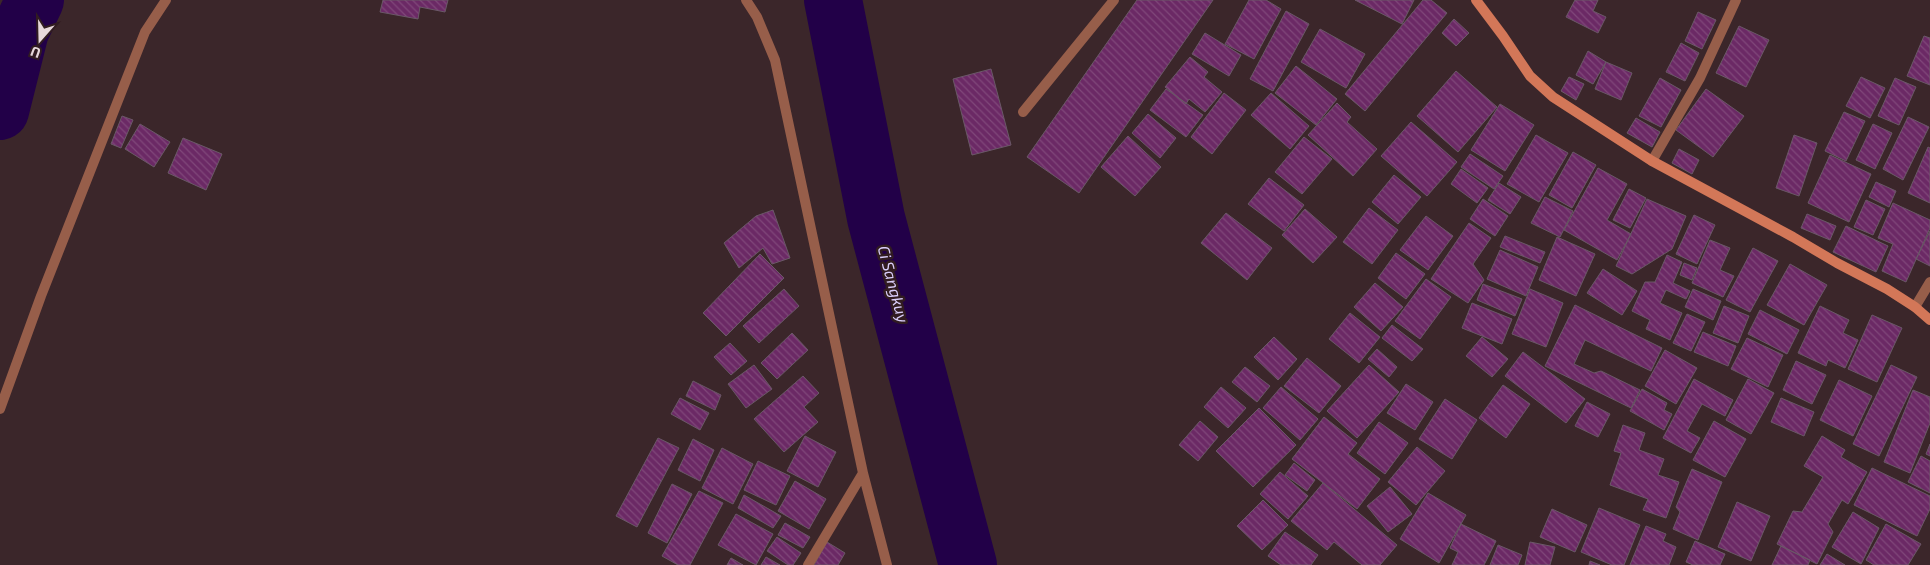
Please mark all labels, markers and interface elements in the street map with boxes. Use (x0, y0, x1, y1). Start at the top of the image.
north arrow (15, 15, 65, 65)
text: U (28, 43, 43, 62)
water label: Ci Sangkuy (874, 243, 914, 325)

